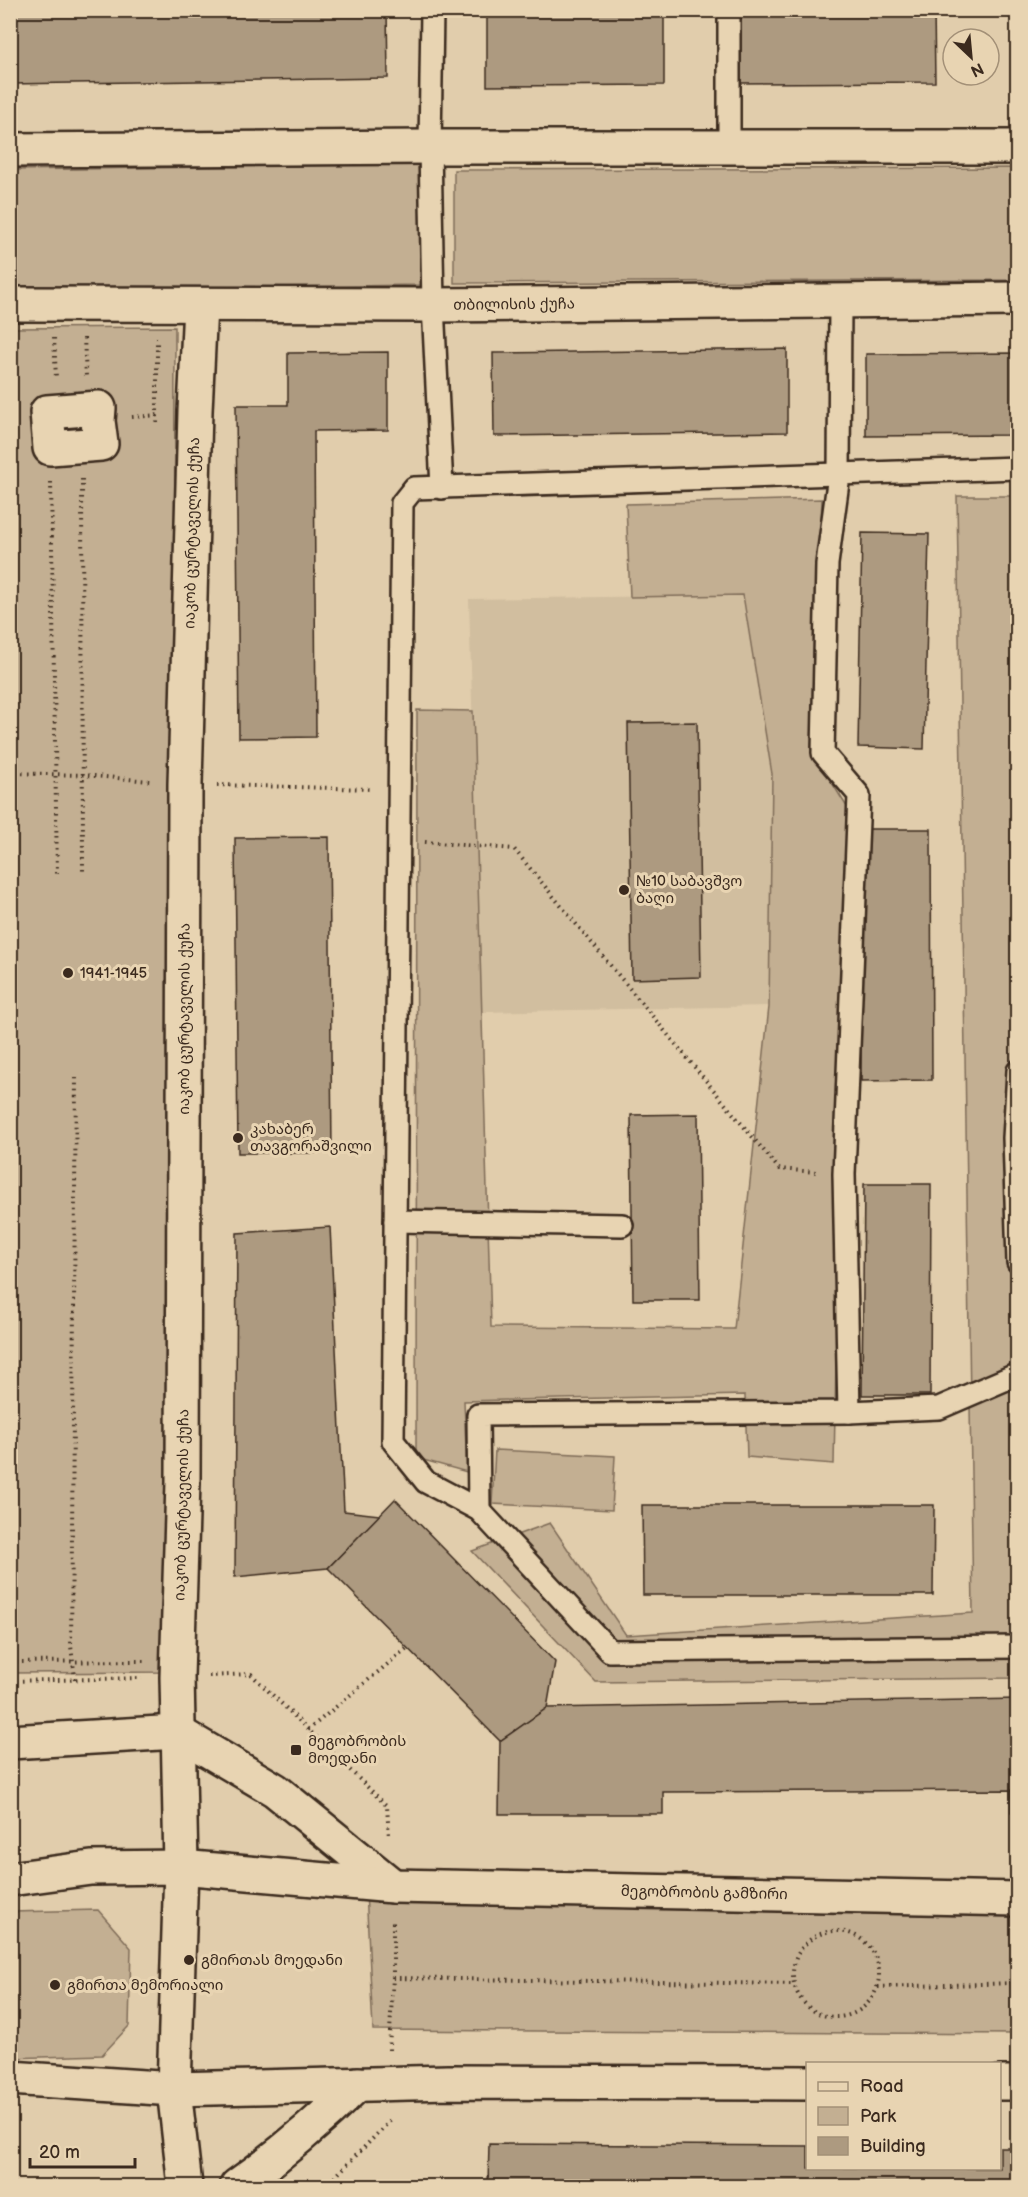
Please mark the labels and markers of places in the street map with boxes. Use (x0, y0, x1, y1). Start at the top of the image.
place label: №10 საბავშვო ბაღი (636, 872, 742, 908)
marker: №10 საბავშვო ბაღი (617, 883, 631, 897)
place label: 1941-1945 (80, 964, 147, 983)
marker: 1941-1945 (61, 966, 75, 980)
place label: კახაბერ თავგორაშვილი (250, 1120, 372, 1156)
marker: კახაბერ თავგორაშვილი (231, 1131, 245, 1145)
place label: მეგობრობის მოედანი (308, 1732, 406, 1768)
marker: მეგობრობის მოედანი (289, 1743, 303, 1757)
place label: გმირთას მოედანი (201, 1951, 343, 1970)
marker: გმირთას მოედანი (182, 1953, 196, 1967)
place label: გმირთა მემორიალი (67, 1976, 223, 1995)
marker: გმირთა მემორიალი (48, 1978, 62, 1992)

